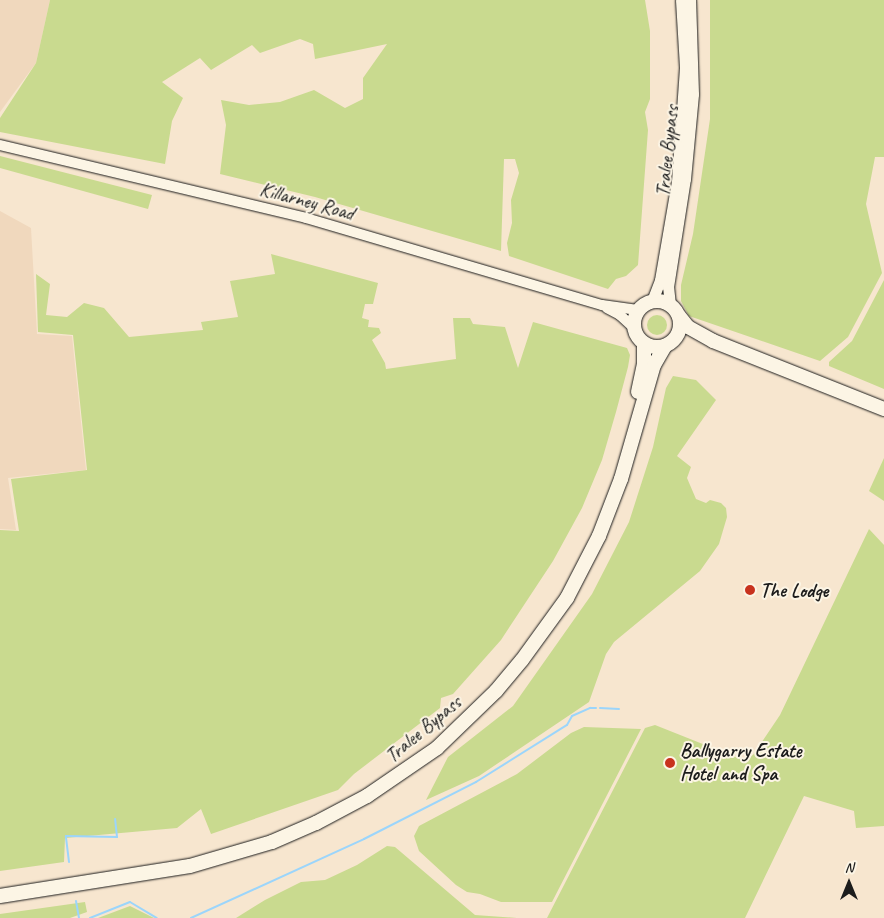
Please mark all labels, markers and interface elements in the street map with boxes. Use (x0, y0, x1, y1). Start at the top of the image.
street label: Tralee Bypass (650, 104, 684, 198)
street label: Killarney Road (257, 177, 357, 225)
place label: The Lodge (760, 578, 828, 602)
marker: The Lodge (744, 584, 756, 596)
street label: Tralee Bypass (380, 690, 466, 768)
place label: Ballygarry Estate Hotel and Spa (680, 739, 801, 786)
marker: Ballygarry Estate Hotel and Spa (664, 757, 676, 769)
north arrow (824, 858, 874, 908)
text: N (845, 859, 853, 876)

